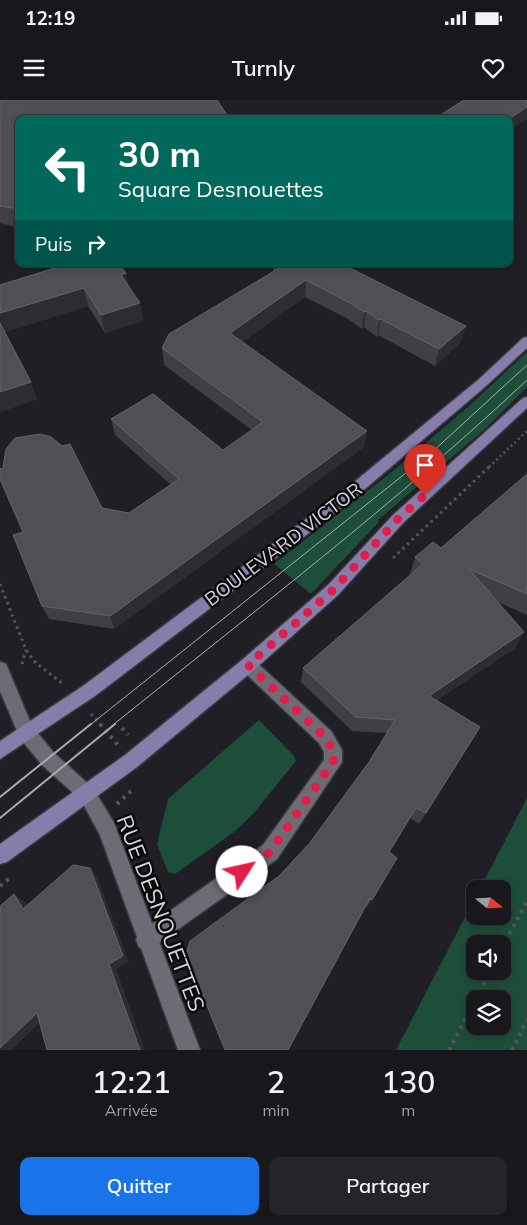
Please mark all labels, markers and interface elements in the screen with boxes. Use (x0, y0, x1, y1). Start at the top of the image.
text: 12:19 (25, 6, 75, 30)
icon: menu (20, 54, 48, 82)
text: Turnly (232, 54, 295, 82)
icon: heart (479, 54, 507, 82)
text: 30 m (118, 132, 201, 176)
icon: left (35, 135, 100, 200)
text: Square Desnouettes (118, 175, 324, 203)
icon: right (82, 230, 110, 258)
text: Puis (35, 232, 72, 256)
pin (404, 444, 446, 495)
icon: arrive (411, 451, 439, 479)
street label: BOULEVARD VICTOR (200, 477, 366, 611)
street label: RUE DESNOUETTES (111, 811, 211, 1015)
position arrow (215, 845, 267, 897)
north arrow (466, 880, 511, 925)
map controls (466, 880, 511, 1035)
button: sound (466, 935, 511, 980)
button: layers (466, 990, 511, 1035)
text: 12:21 (92, 1063, 171, 1101)
text: 2 (267, 1063, 285, 1101)
text: 130 (381, 1063, 435, 1101)
text: Arrivée (105, 1100, 158, 1120)
text: min (262, 1100, 290, 1120)
text: m (401, 1100, 415, 1120)
button: Quitter (20, 1157, 259, 1215)
button: Partager (269, 1157, 507, 1215)

